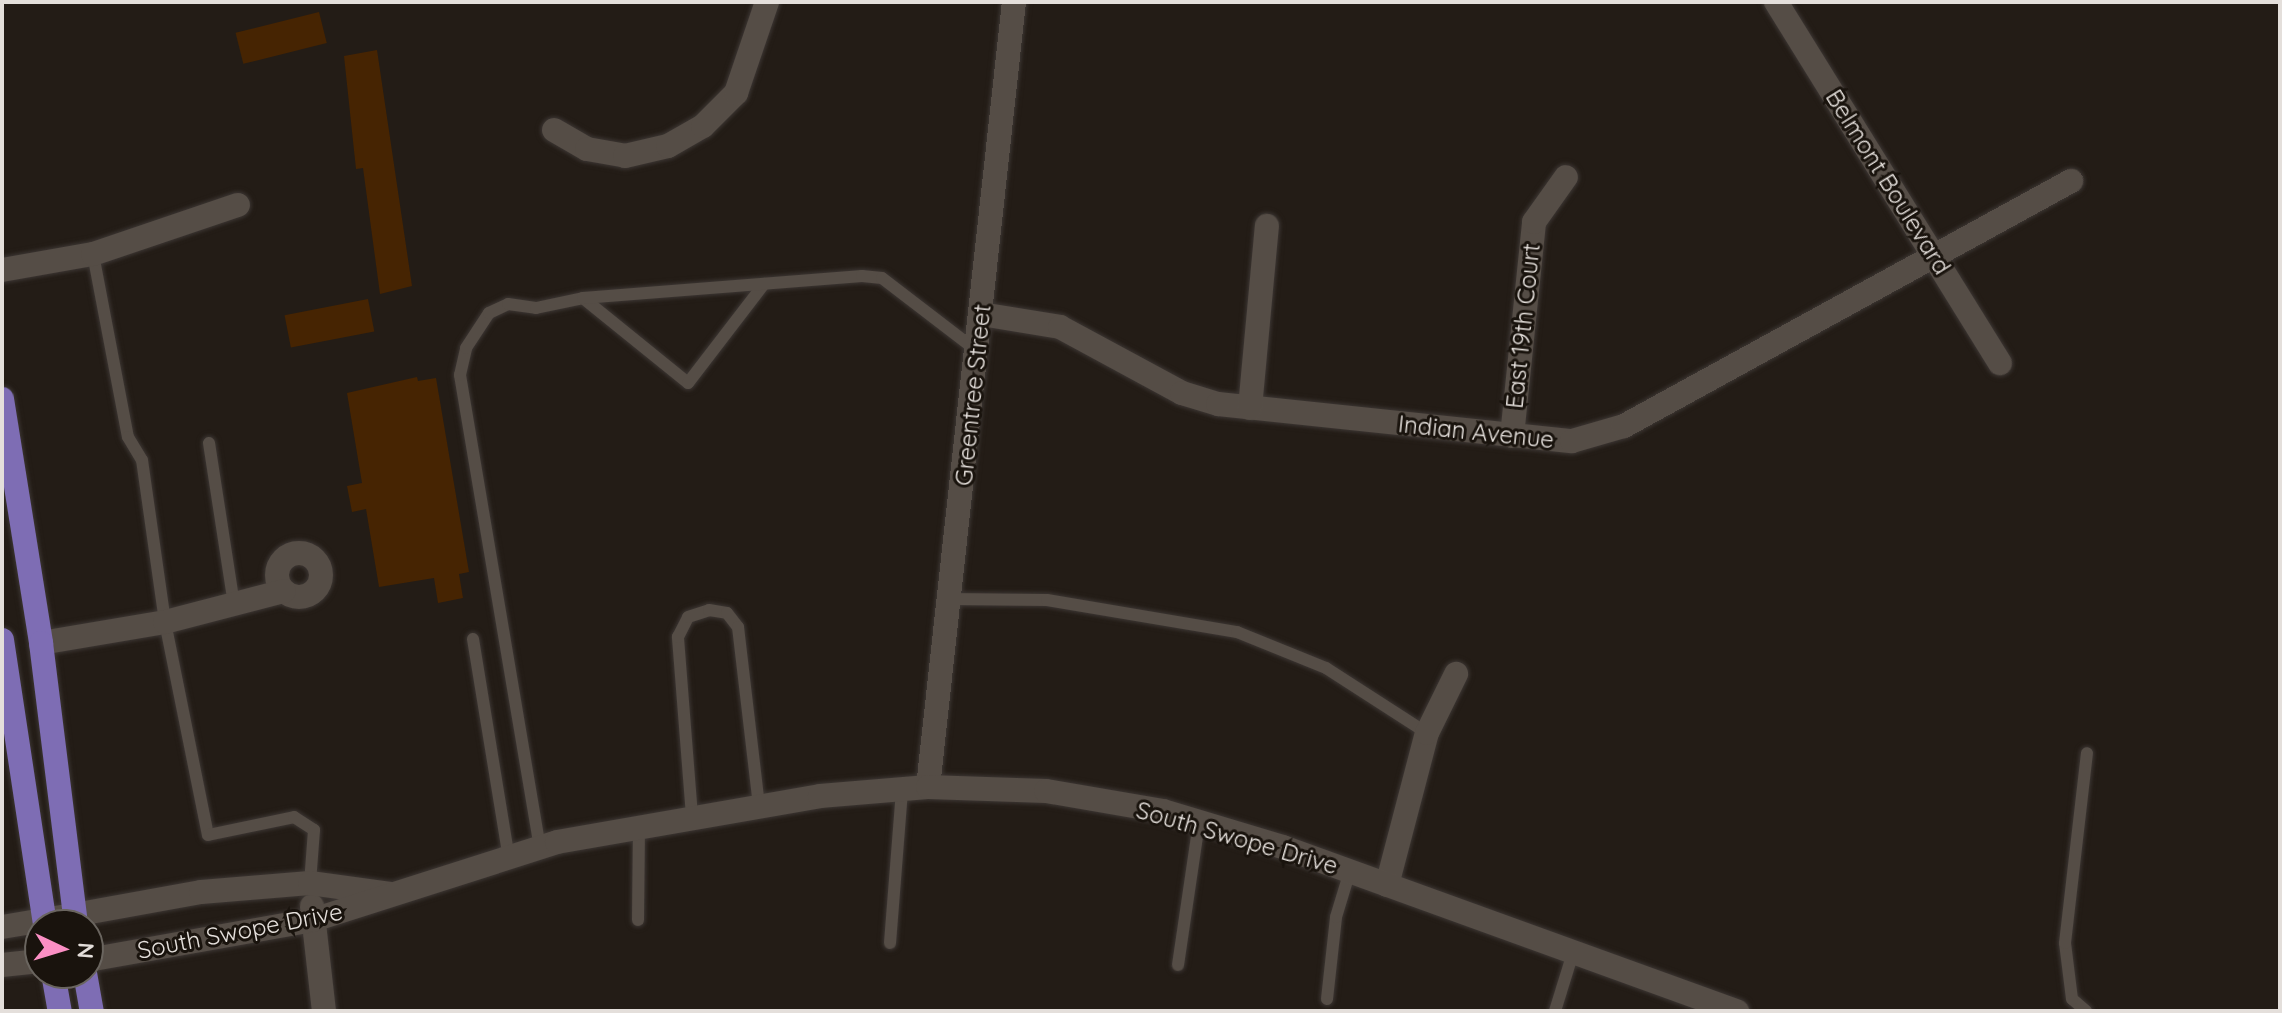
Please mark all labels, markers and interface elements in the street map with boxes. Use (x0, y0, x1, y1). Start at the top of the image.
street label: Belmont Boulevard (1819, 84, 1957, 280)
street label: East 19th Court (1500, 242, 1546, 410)
street label: Greentree Street (949, 303, 997, 487)
street label: Indian Avenue (1397, 409, 1555, 455)
street label: South Swope Drive (1133, 795, 1341, 881)
street label: South Swope Drive (135, 897, 345, 965)
north arrow (24, 909, 104, 989)
text: N (71, 941, 100, 960)

